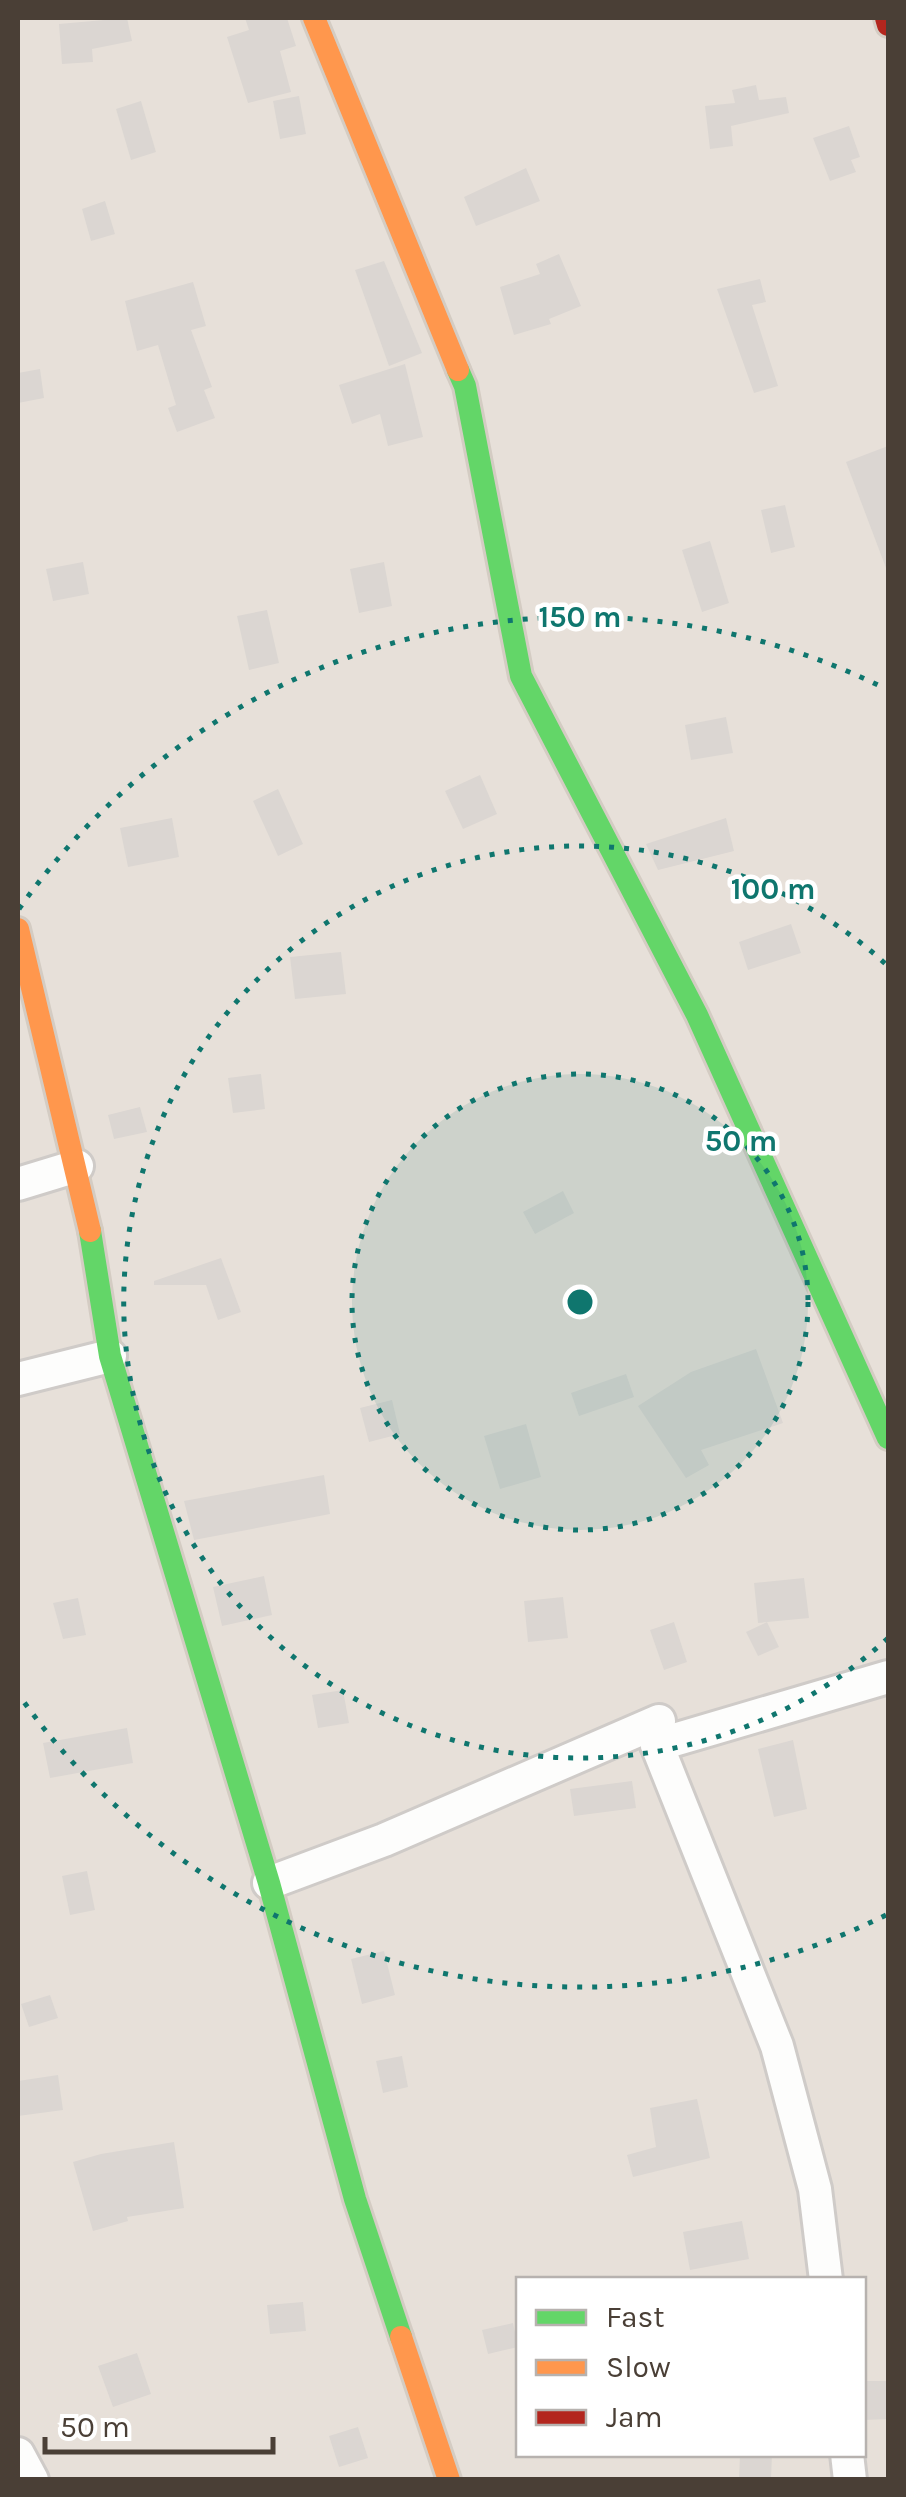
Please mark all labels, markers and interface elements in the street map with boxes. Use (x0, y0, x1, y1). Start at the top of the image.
text: 150 m (538, 599, 622, 635)
text: 100 m (731, 871, 815, 907)
text: 50 m (705, 1123, 777, 1159)
centre of rings (562, 1284, 598, 1320)
legend (516, 2277, 866, 2457)
text: Fast (606, 2299, 665, 2335)
text: Slow (606, 2349, 671, 2385)
scale bar (45, 2392, 272, 2454)
text: Jam (606, 2399, 663, 2435)
text: 50 m (60, 2409, 130, 2445)

